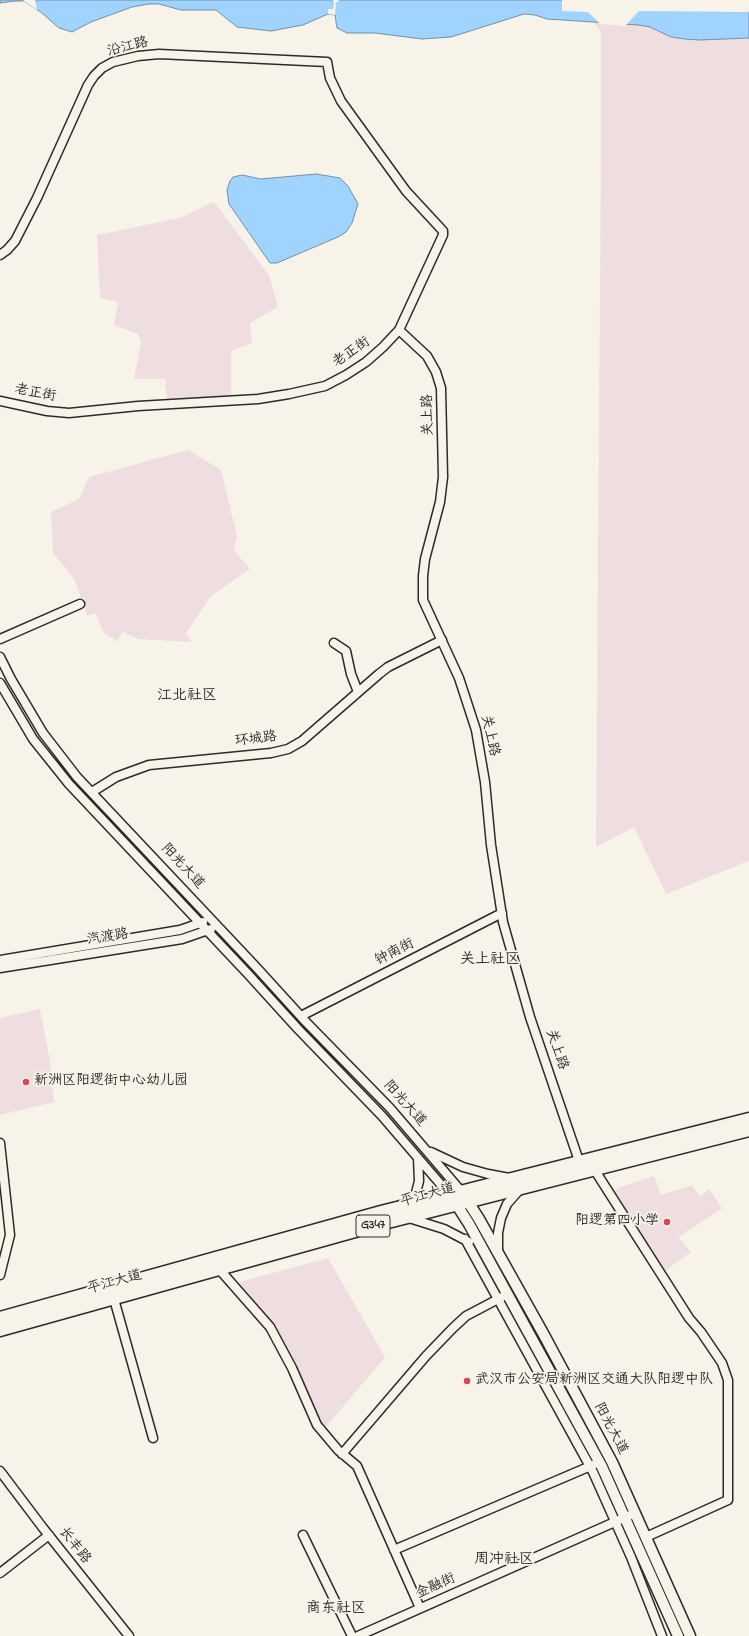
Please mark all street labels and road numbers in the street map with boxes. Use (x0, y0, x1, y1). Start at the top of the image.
street label: 沿江路 (106, 35, 150, 61)
street label: 老正街 (330, 334, 374, 372)
street label: 老正街 (13, 382, 57, 406)
street label: 关上路 (420, 394, 438, 436)
street label: 关上路 (476, 714, 502, 758)
street label: 环城路 (234, 729, 278, 751)
street label: 阳光大道 (157, 841, 207, 893)
street label: 汽渡路 (86, 926, 130, 950)
street label: 钟南街 (372, 936, 418, 970)
street label: 关上路 (541, 1027, 571, 1073)
street label: 阳光大道 (379, 1078, 429, 1130)
street label: 平江大道 (399, 1181, 457, 1211)
road number: G347 (356, 1215, 390, 1237)
street label: 平江大道 (86, 1268, 144, 1298)
street label: 阳光大道 (589, 1400, 631, 1458)
street label: 长丰路 (54, 1524, 94, 1568)
street label: 金融街 (413, 1571, 459, 1603)

